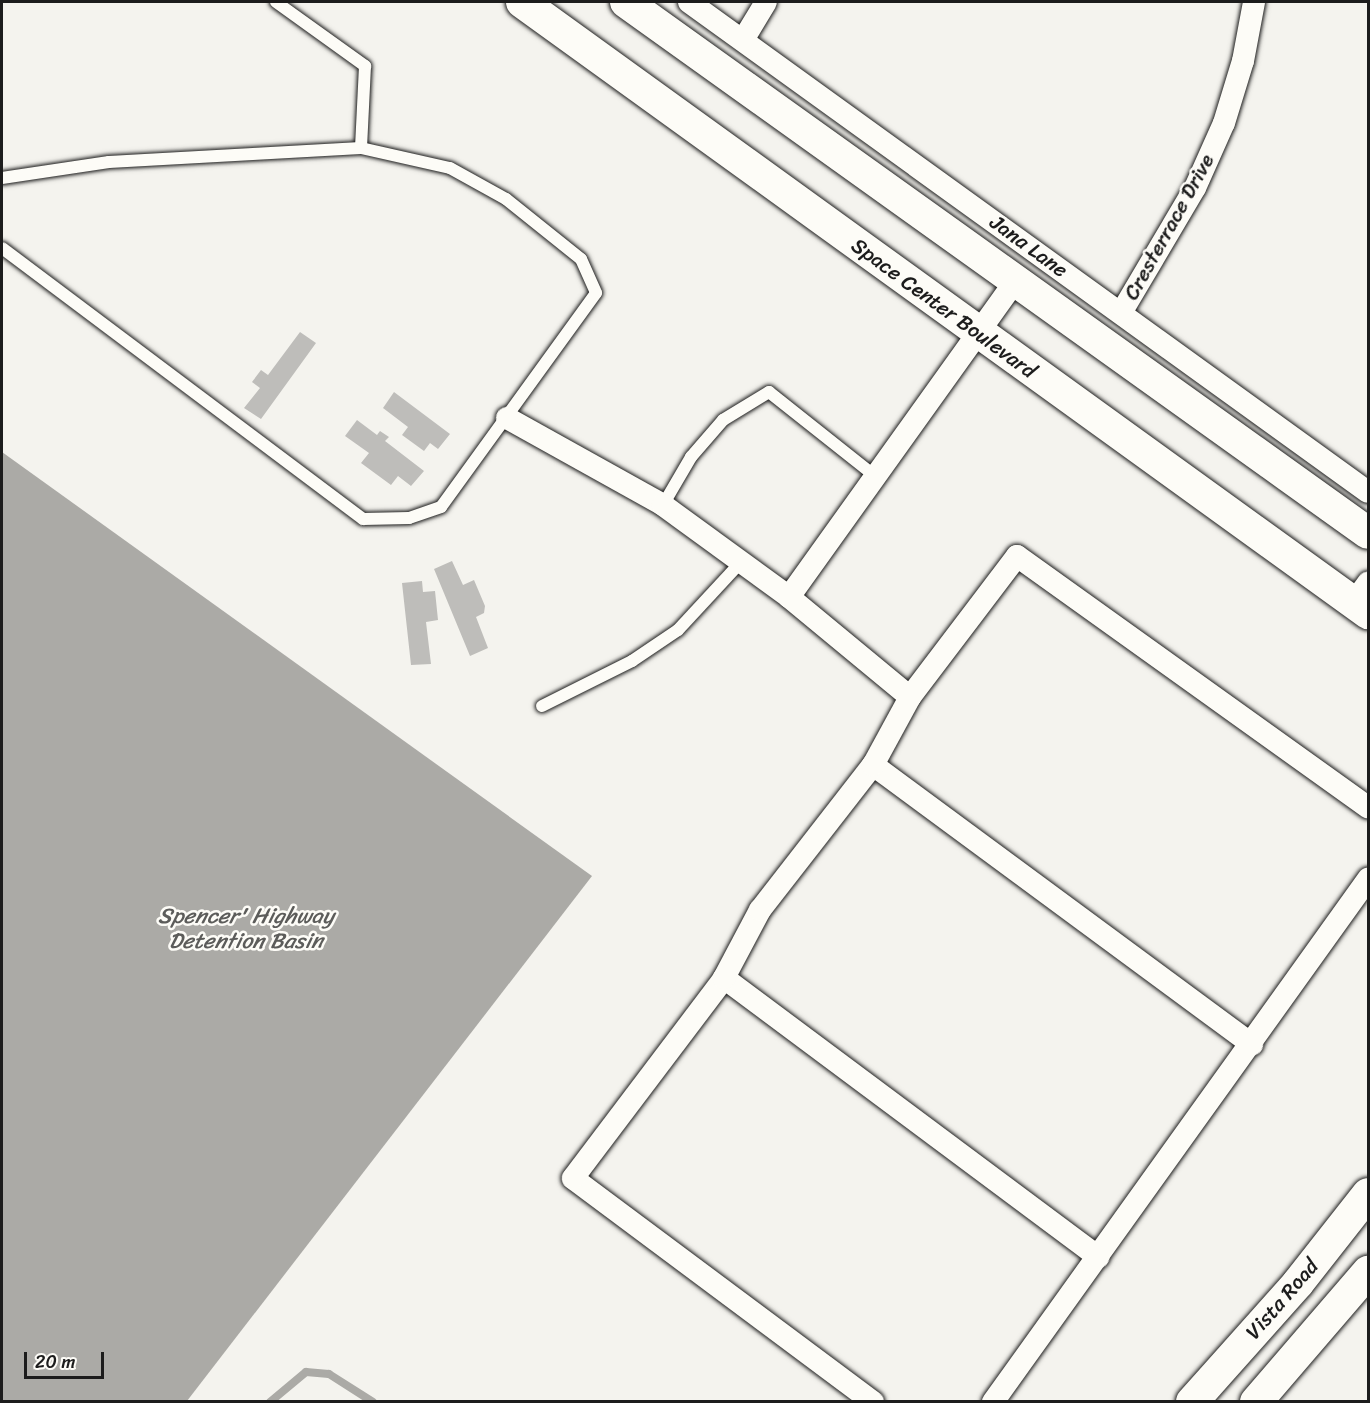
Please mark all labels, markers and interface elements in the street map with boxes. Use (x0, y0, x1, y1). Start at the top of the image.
street label: Cresterrace Drive (1118, 149, 1220, 305)
street label: Jana Lane (985, 209, 1073, 283)
street label: Space Center Boulevard (847, 233, 1041, 383)
water label: Spencer' Highway Detention Basin (158, 902, 334, 954)
street label: Vista Road (1240, 1254, 1324, 1344)
scale bar (27, 1340, 106, 1378)
text: 20 m (35, 1346, 75, 1378)

